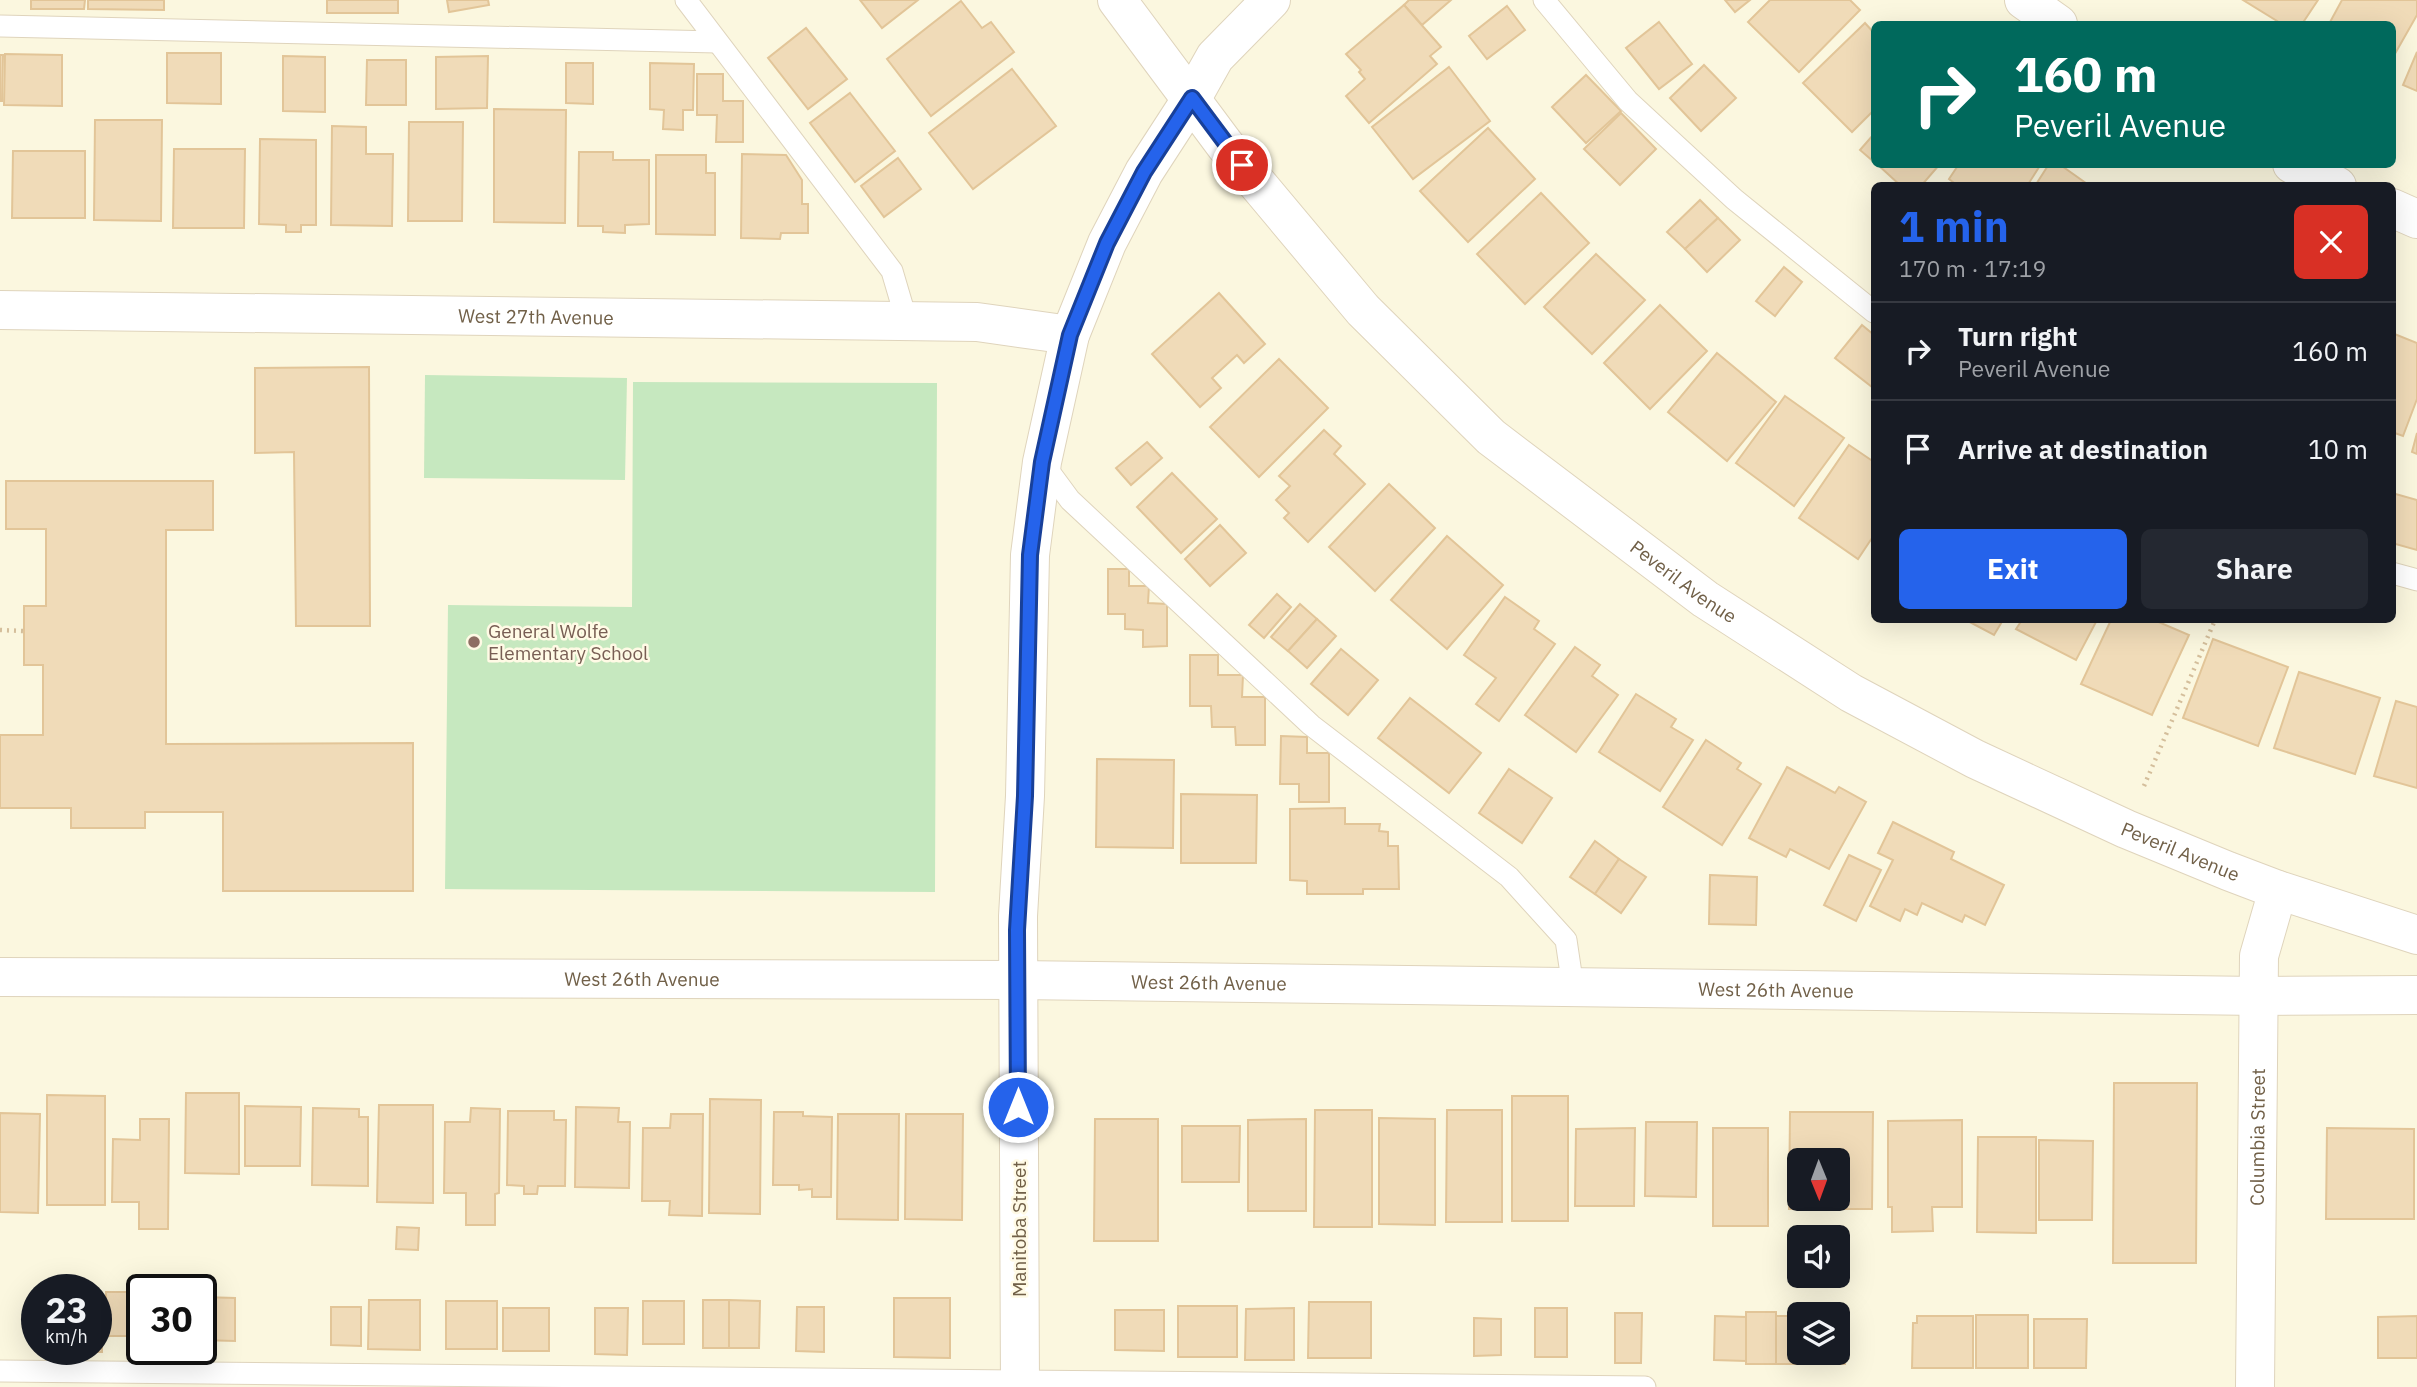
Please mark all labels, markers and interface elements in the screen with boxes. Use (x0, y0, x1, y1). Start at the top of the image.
text: 160 m (2014, 42, 2158, 105)
icon: right (1899, 49, 1990, 140)
text: Peveril Avenue (2014, 104, 2226, 146)
pin (1212, 135, 1272, 195)
icon: arrive (1223, 146, 1261, 184)
text: 1 min (1899, 199, 2009, 254)
button: close (2294, 205, 2368, 279)
text: 170 m · 17:19 (1899, 253, 2046, 283)
street label: West 27th Avenue (458, 304, 614, 330)
text: Turn right (1958, 319, 2077, 353)
icon: right (1899, 332, 1937, 370)
text: 160 m (2292, 334, 2368, 368)
text: Peveril Avenue (1958, 353, 2110, 383)
icon: arrive (1899, 430, 1937, 468)
text: Arrive at destination (1958, 432, 2208, 466)
text: 10 m (2308, 432, 2368, 466)
button: Exit (1899, 529, 2127, 609)
button: Share (2141, 529, 2368, 609)
street label: Peveril Avenue (1626, 535, 1741, 628)
place label: General Wolfe Elementary School (488, 619, 648, 665)
marker: General Wolfe Elementary School (466, 634, 482, 650)
street label: Peveril Avenue (2118, 816, 2243, 886)
street label: West 26th Avenue (564, 967, 720, 991)
street label: West 26th Avenue (1131, 969, 1287, 995)
street label: West 26th Avenue (1698, 977, 1854, 1003)
street label: Columbia Street (2245, 1068, 2270, 1206)
position arrow (981, 1070, 1055, 1144)
north arrow (1787, 1148, 1850, 1211)
map controls (1787, 1148, 1850, 1365)
street label: Manitoba Street (1007, 1161, 1031, 1297)
button: sound (1787, 1225, 1850, 1288)
speed limit sign: 30 (126, 1274, 217, 1365)
text: 23 (45, 1287, 88, 1333)
button: layers (1787, 1302, 1850, 1365)
text: km/h (45, 1325, 88, 1348)

